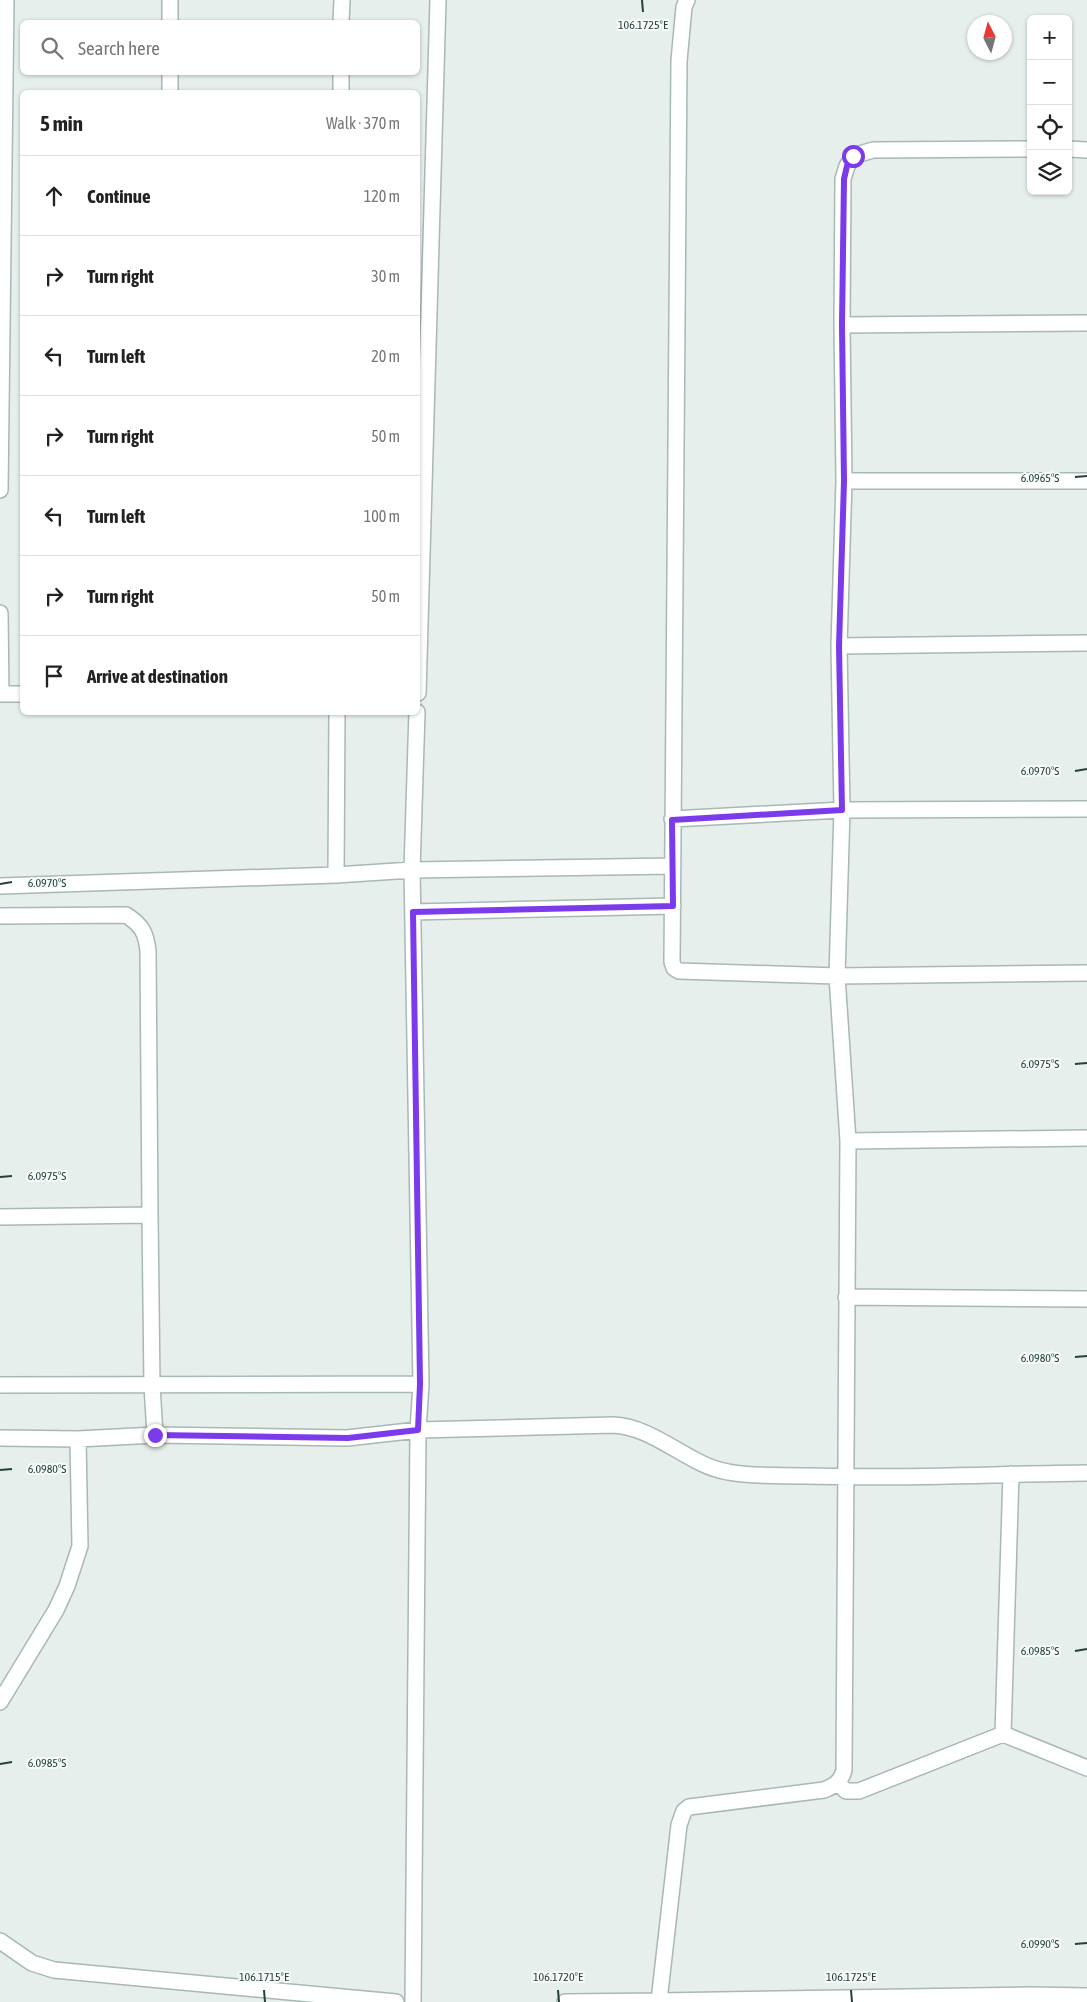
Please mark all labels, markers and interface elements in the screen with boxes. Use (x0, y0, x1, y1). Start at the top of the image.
north arrow (967, 15, 1012, 60)
map controls (1027, 15, 1072, 195)
button: + (1027, 15, 1072, 60)
text: 106.1725°E (618, 18, 668, 32)
search box (20, 20, 420, 75)
icon: search (38, 34, 66, 62)
text: Search here (78, 37, 160, 59)
button: − (1027, 60, 1072, 105)
button: locate (1027, 105, 1072, 150)
text: 5 min (40, 111, 83, 135)
text: Walk · 370 m (326, 114, 400, 132)
route start (842, 145, 865, 168)
button: layers (1027, 150, 1072, 195)
icon: ahead (40, 182, 68, 210)
text: Continue (87, 185, 151, 207)
text: 120 m (364, 187, 400, 205)
icon: right (40, 262, 68, 290)
text: Turn right (87, 265, 154, 287)
text: 30 m (371, 267, 400, 285)
icon: left (40, 342, 68, 370)
text: Turn left (87, 345, 145, 367)
text: 20 m (371, 347, 400, 365)
icon: right (40, 422, 68, 450)
text: Turn right (87, 425, 154, 447)
text: 50 m (371, 427, 400, 445)
text: 6.0965°S (1021, 471, 1059, 485)
icon: left (40, 502, 68, 530)
text: Turn left (87, 505, 145, 527)
text: 100 m (364, 507, 400, 525)
icon: right (40, 582, 68, 610)
text: Turn right (87, 585, 154, 607)
text: 50 m (371, 587, 400, 605)
icon: arrive (40, 662, 68, 690)
text: Arrive at destination (87, 665, 228, 687)
text: 6.0970°S (1021, 764, 1059, 778)
text: 6.0970°S (28, 876, 66, 890)
text: 6.0975°S (1021, 1057, 1059, 1071)
text: 6.0975°S (28, 1169, 66, 1183)
text: 6.0980°S (1021, 1351, 1059, 1365)
route end (144, 1424, 167, 1447)
text: 6.0980°S (28, 1462, 66, 1476)
text: 6.0985°S (1021, 1644, 1059, 1658)
text: 6.0985°S (28, 1756, 66, 1770)
text: 6.0990°S (1021, 1937, 1059, 1951)
text: 106.1715°E (239, 1970, 289, 1984)
text: 106.1720°E (533, 1970, 583, 1984)
text: 106.1725°E (826, 1970, 876, 1984)

